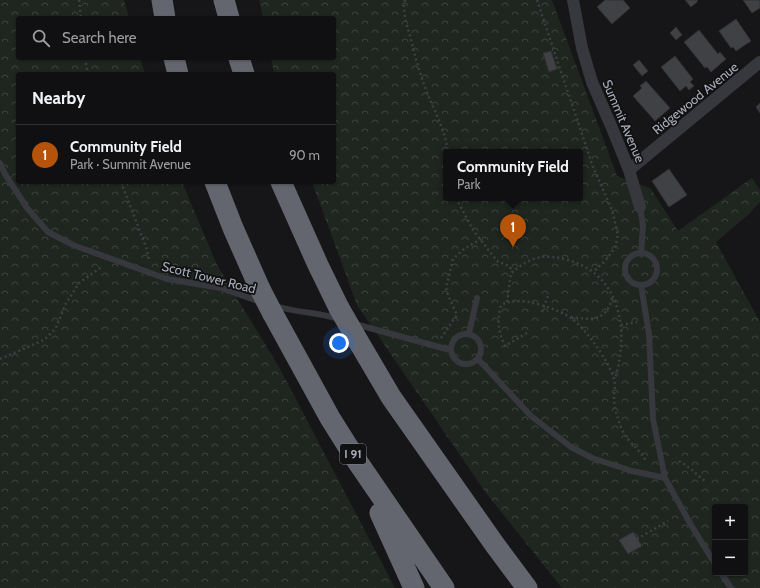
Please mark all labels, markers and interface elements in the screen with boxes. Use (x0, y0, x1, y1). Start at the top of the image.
search box (16, 16, 336, 60)
icon: search (30, 27, 52, 49)
text: Search here (62, 29, 137, 47)
street label: Ridgewood Avenue (649, 58, 741, 138)
street label: Summit Avenue (599, 77, 649, 165)
text: Nearby (32, 88, 85, 108)
text: Community Field (70, 138, 182, 156)
text: 1 (43, 147, 47, 163)
text: 90 m (289, 147, 320, 163)
popup (443, 149, 583, 201)
text: Park · Summit Avenue (70, 156, 191, 172)
text: Community Field (457, 158, 569, 176)
text: Park (457, 176, 481, 192)
pin: 1 (500, 214, 526, 247)
street label: Scott Tower Road (160, 258, 258, 296)
your location (329, 333, 349, 353)
road number: I 91 (340, 444, 366, 464)
map controls (712, 504, 748, 576)
button: + (712, 504, 748, 540)
button: − (712, 540, 748, 576)

